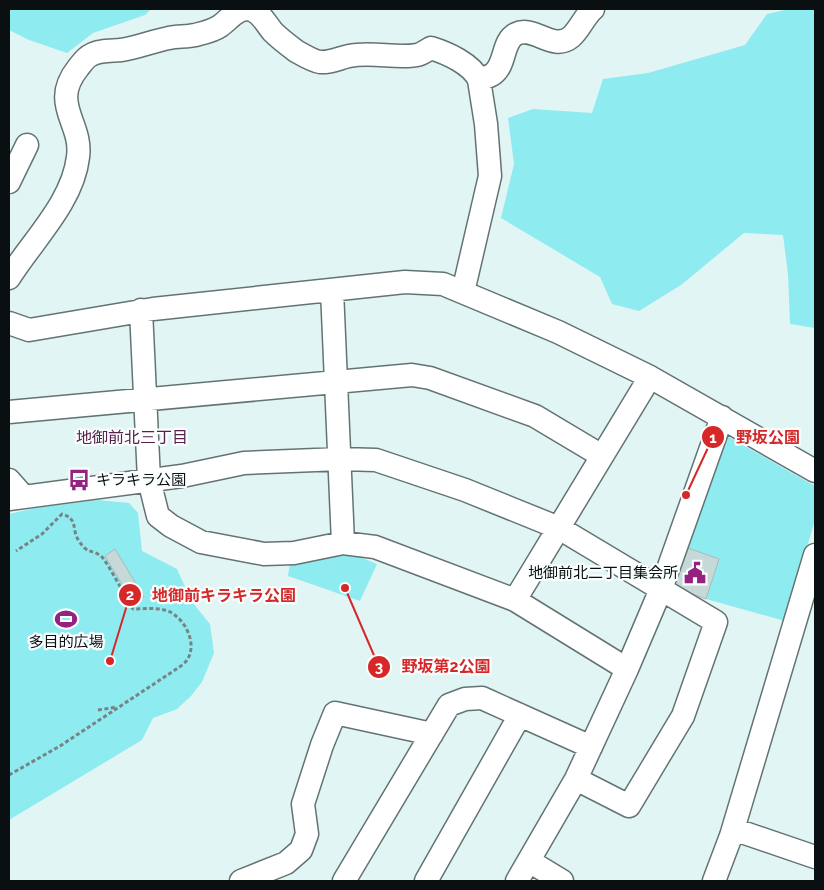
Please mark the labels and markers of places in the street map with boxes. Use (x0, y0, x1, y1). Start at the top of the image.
callout: 野坂公園 (701, 422, 810, 453)
bus stop icon: キラキラ公園 (66, 467, 92, 493)
place label: キラキラ公園 (96, 471, 186, 489)
public building icon: 地御前北二丁目集会所 (682, 560, 708, 586)
place label: 地御前北二丁目集会所 (528, 564, 678, 582)
callout: 地御前キラキラ公園 (117, 579, 306, 610)
sports icon: 多目的広場 (53, 606, 79, 632)
place label: 多目的広場 (28, 633, 104, 651)
callout: 野坂第2公園 (366, 651, 500, 682)

